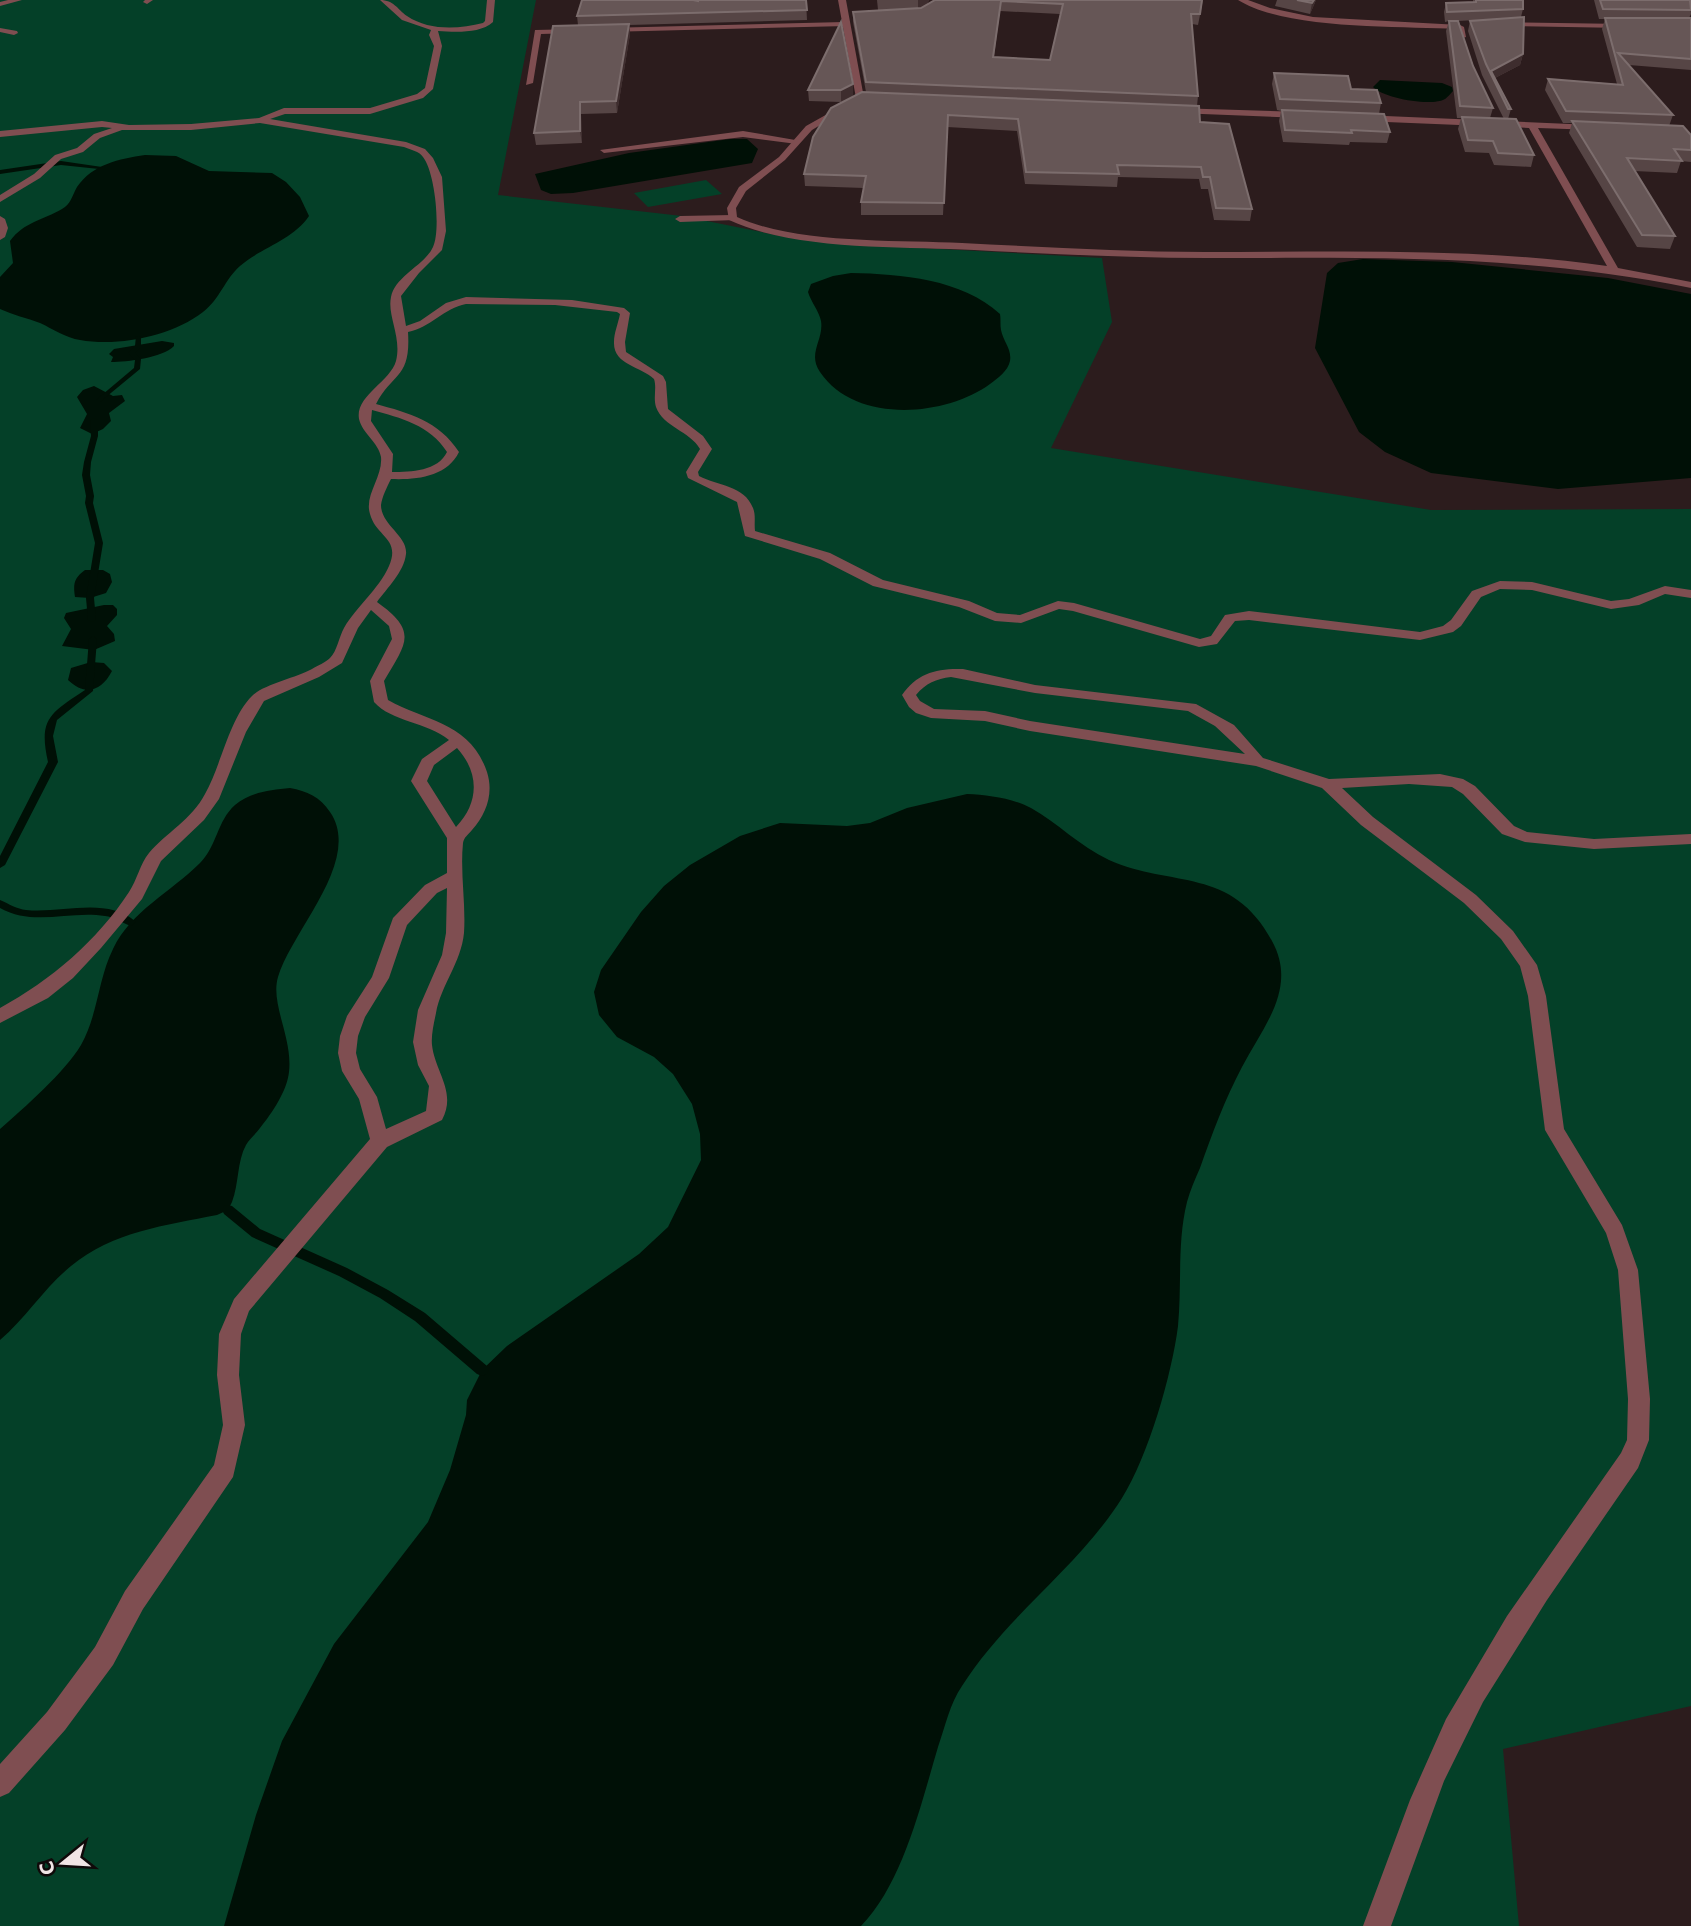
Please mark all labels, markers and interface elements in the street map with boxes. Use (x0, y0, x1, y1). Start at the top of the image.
north arrow (28, 1828, 98, 1898)
text: С (33, 1859, 59, 1878)

